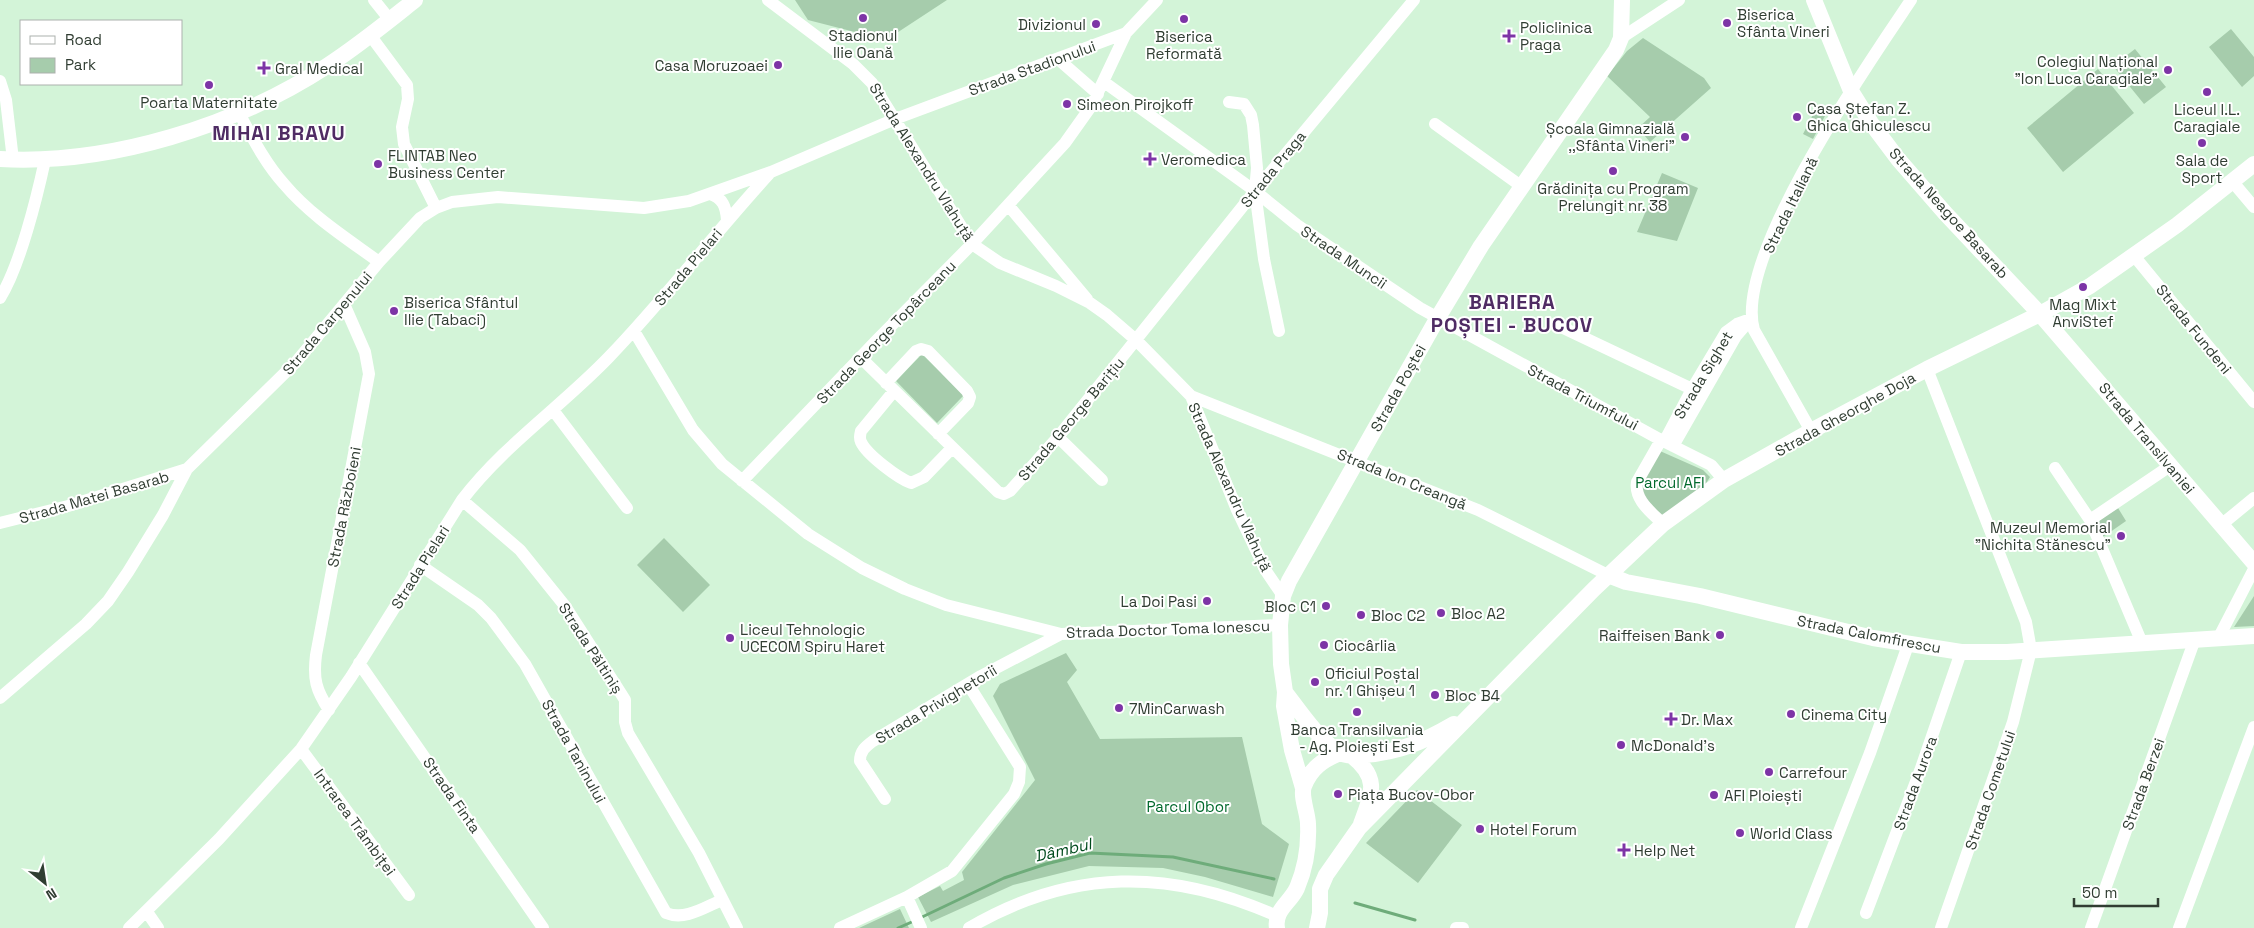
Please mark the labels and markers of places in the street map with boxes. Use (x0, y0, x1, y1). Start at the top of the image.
place label: Biserica Sfânta Vineri (1737, 5, 1830, 41)
marker: Stadionul Ilie Oană (857, 12, 869, 24)
marker: Biserica Reformată (1178, 13, 1190, 25)
place label: Divizionul (1018, 15, 1086, 34)
marker: Biserica Sfânta Vineri (1721, 17, 1733, 29)
marker: Divizionul (1090, 18, 1102, 30)
place label: Policlinica Praga (1520, 18, 1593, 54)
place label: Stadionul Ilie Oană (828, 26, 898, 62)
place label: Biserica Reformată (1146, 27, 1222, 63)
marker: Policlinica Praga (1502, 29, 1516, 43)
place label: Colegiul Național "Ion Luca Caragiale" (2014, 52, 2158, 88)
place label: Casa Moruzoaei (655, 56, 768, 75)
place label: Gral Medical (275, 59, 363, 78)
marker: Casa Moruzoaei (772, 59, 784, 71)
marker: Gral Medical (257, 61, 271, 75)
marker: Colegiul Național "Ion Luca Caragiale" (2162, 64, 2174, 76)
marker: Poarta Maternitate (203, 79, 215, 91)
marker: Liceul I.L. Caragiale (2201, 86, 2213, 98)
place label: Poarta Maternitate (140, 93, 278, 112)
place label: Simeon Pirojkoff (1077, 95, 1194, 114)
marker: Simeon Pirojkoff (1061, 98, 1073, 110)
place label: Casa Ștefan Z. Ghica Ghiculescu (1807, 99, 1931, 135)
place label: Liceul I.L. Caragiale (2174, 100, 2240, 136)
marker: Casa Ștefan Z. Ghica Ghiculescu (1791, 111, 1803, 123)
place label: Școala Gimnazială ,,Sfânta Vineri” (1546, 119, 1675, 155)
marker: Școala Gimnazială ,,Sfânta Vineri” (1679, 131, 1691, 143)
marker: Sala de Sport (2196, 137, 2208, 149)
place label: FLINTAB Neo Business Center (388, 146, 505, 182)
place label: Veromedica (1161, 150, 1246, 169)
place label: Sala de Sport (2176, 151, 2228, 187)
marker: Veromedica (1143, 152, 1157, 166)
marker: FLINTAB Neo Business Center (372, 158, 384, 170)
marker: Grădinița cu Program Prelungit nr. 38 (1607, 165, 1619, 177)
place label: Grădinița cu Program Prelungit nr. 38 (1537, 179, 1689, 215)
marker: Mag Mixt AnviStef (2077, 281, 2089, 293)
place label: Biserica Sfântul Ilie (Tabaci) (404, 293, 518, 330)
place label: Mag Mixt AnviStef (2049, 295, 2117, 331)
marker: Biserica Sfântul Ilie (Tabaci) (388, 305, 400, 317)
place label: Muzeul Memorial "Nichita Stănescu" (1975, 518, 2111, 554)
marker: Muzeul Memorial "Nichita Stănescu" (2115, 530, 2127, 542)
place label: La Doi Pasi (1121, 592, 1197, 611)
marker: La Doi Pasi (1201, 595, 1213, 607)
place label: Bloc C1 (1264, 597, 1316, 616)
marker: Bloc C1 (1320, 600, 1332, 612)
place label: Bloc A2 (1451, 604, 1505, 623)
place label: Bloc C2 (1371, 606, 1425, 625)
marker: Bloc A2 (1435, 607, 1447, 619)
marker: Bloc C2 (1355, 609, 1367, 621)
place label: Liceul Tehnologic UCECOM Spiru Haret (740, 620, 885, 656)
place label: Raiffeisen Bank (1599, 626, 1710, 645)
marker: Raiffeisen Bank (1714, 629, 1726, 641)
marker: Liceul Tehnologic UCECOM Spiru Haret (724, 632, 736, 644)
place label: Ciocârlia (1334, 636, 1396, 655)
marker: Ciocârlia (1318, 639, 1330, 651)
place label: Oficiul Poștal nr. 1 Ghișeu 1 (1325, 664, 1419, 700)
marker: Oficiul Poștal nr. 1 Ghișeu 1 (1309, 676, 1321, 688)
place label: Bloc B4 (1445, 686, 1500, 705)
marker: Bloc B4 (1429, 689, 1441, 701)
place label: 7MinCarwash (1129, 699, 1225, 718)
marker: 7MinCarwash (1113, 702, 1125, 714)
place label: Cinema City (1801, 705, 1887, 724)
marker: Banca Transilvania - Ag. Ploiești Est (1351, 706, 1363, 718)
marker: Cinema City (1785, 708, 1797, 720)
place label: Dr. Max (1681, 710, 1733, 729)
marker: Dr. Max (1665, 713, 1677, 725)
place label: Banca Transilvania - Ag. Ploiești Est (1291, 720, 1424, 756)
place label: McDonald's (1631, 736, 1715, 755)
marker: McDonald's (1615, 739, 1627, 751)
place label: Carrefour (1779, 763, 1848, 782)
marker: Carrefour (1763, 766, 1775, 778)
place label: Piața Bucov-Obor (1348, 785, 1475, 804)
place label: AFI Ploiești (1724, 786, 1802, 805)
marker: Piața Bucov-Obor (1332, 788, 1344, 800)
marker: AFI Ploiești (1708, 789, 1720, 801)
place label: Hotel Forum (1490, 820, 1577, 839)
marker: Hotel Forum (1474, 823, 1486, 835)
place label: World Class (1750, 824, 1833, 843)
marker: World Class (1734, 827, 1746, 839)
place label: Help Net (1634, 841, 1695, 860)
marker: Help Net (1618, 844, 1630, 856)

